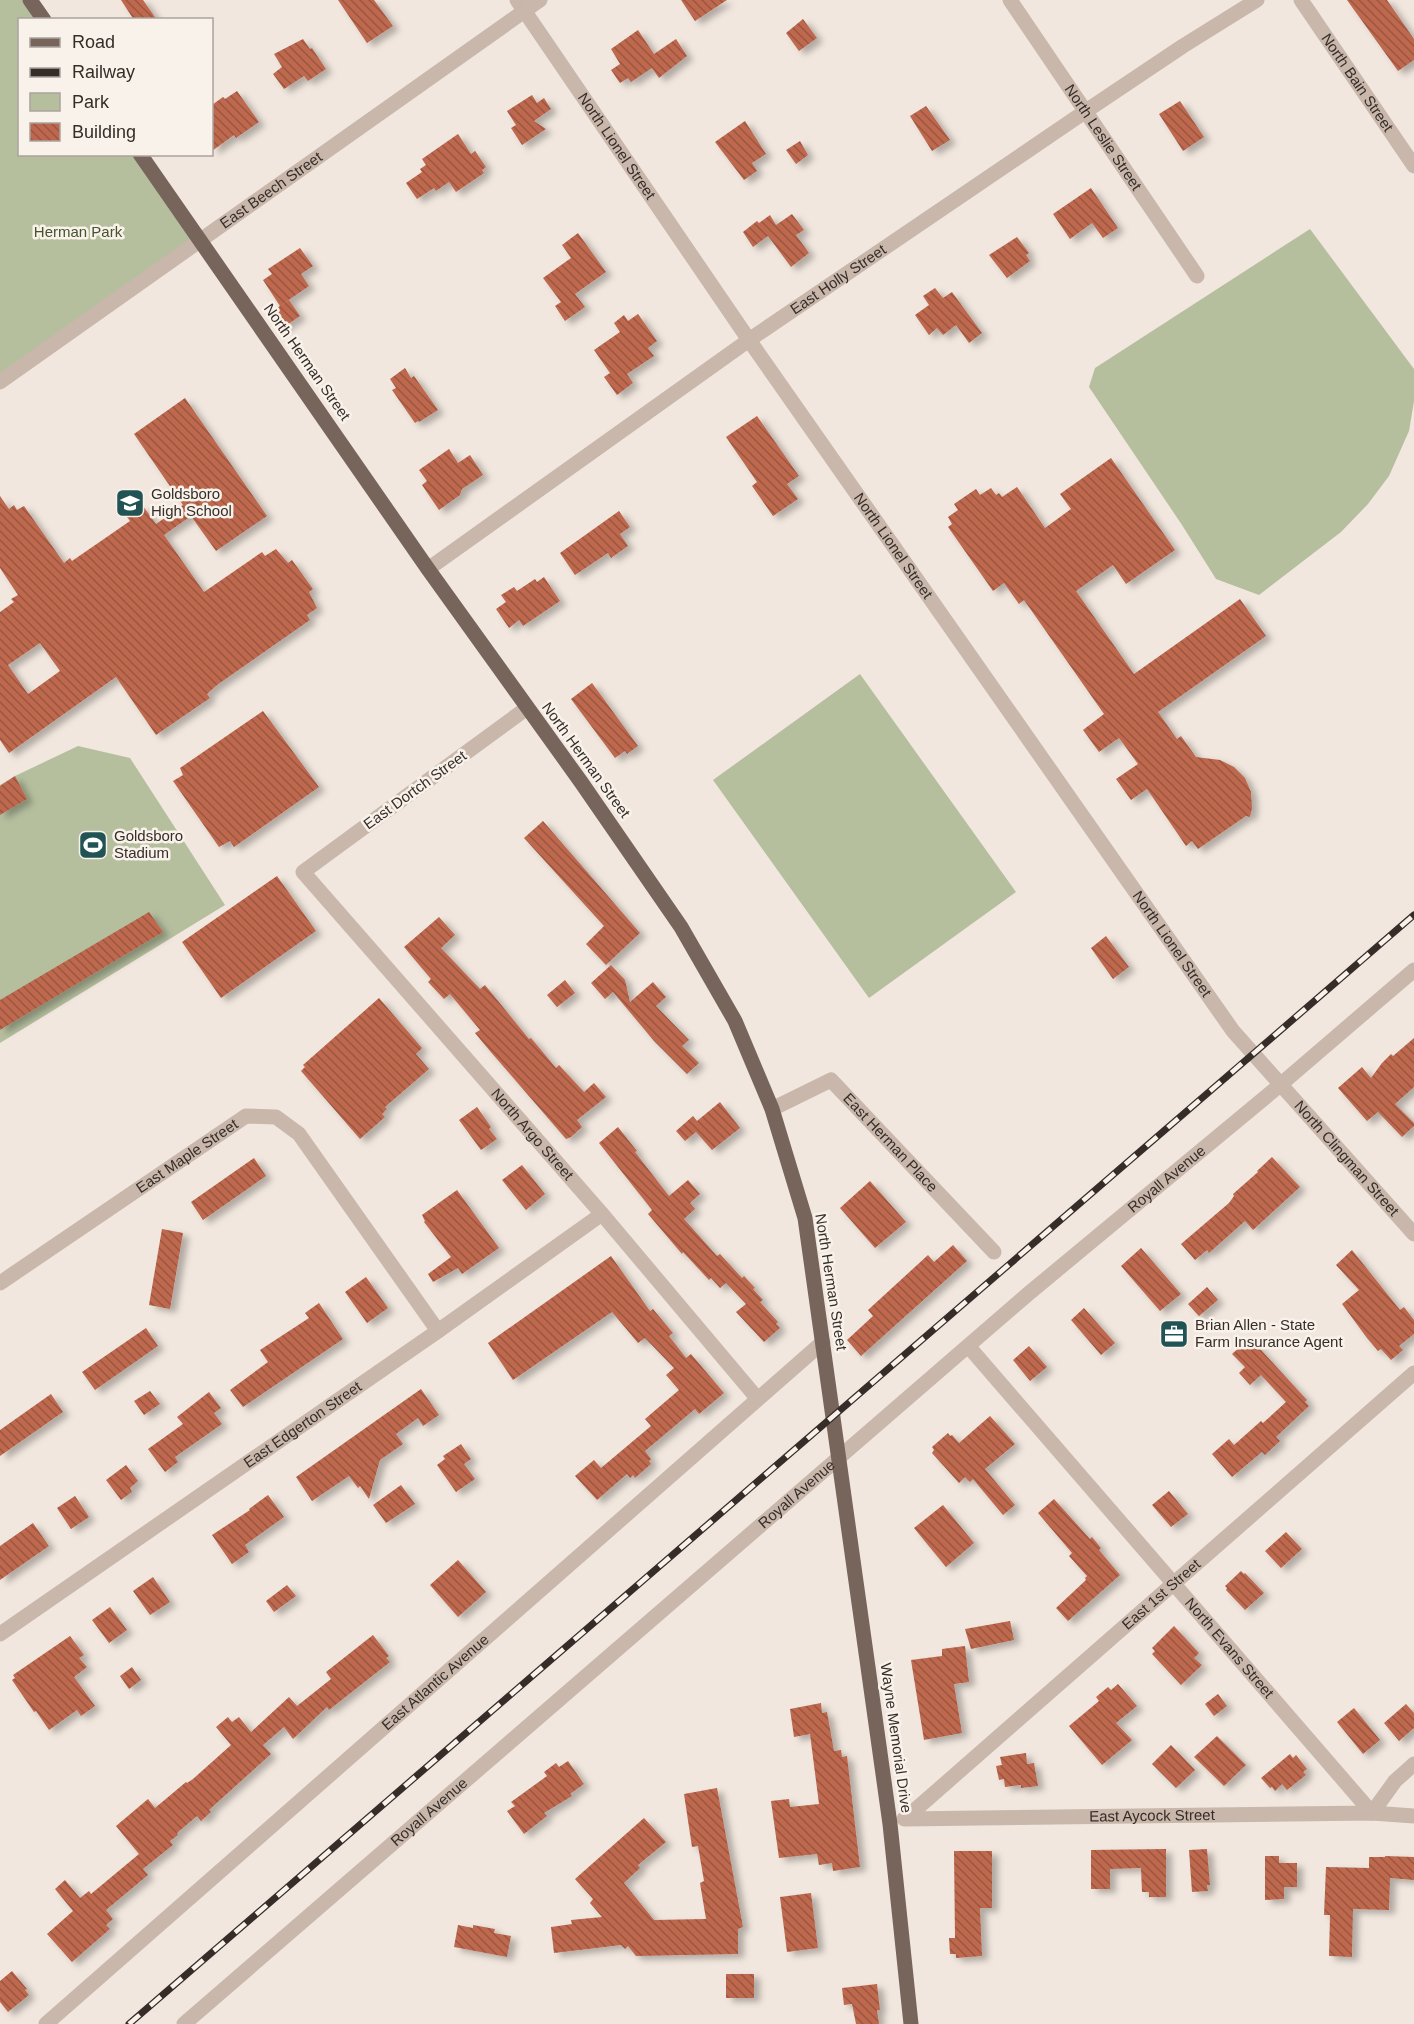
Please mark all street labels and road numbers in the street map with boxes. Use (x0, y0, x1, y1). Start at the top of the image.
street label: North Bain Street (1318, 30, 1398, 135)
street label: North Leslie Street (1062, 81, 1146, 194)
street label: North Lionel Street (575, 89, 660, 203)
street label: East Beech Street (216, 148, 326, 232)
street label: East Holly Street (787, 240, 889, 318)
street label: North Herman Street (261, 300, 355, 424)
street label: North Lionel Street (851, 489, 937, 602)
street label: North Herman Street (539, 699, 634, 821)
street label: East Dortch Street (360, 746, 470, 832)
street label: North Lionel Street (1130, 888, 1216, 1000)
street label: North Argo Street (488, 1085, 578, 1184)
street label: East Herman Place (840, 1089, 941, 1195)
street label: North Clingman Street (1291, 1097, 1403, 1220)
street label: East Maple Street (133, 1115, 242, 1196)
street label: Royall Avenue (1124, 1142, 1209, 1216)
street label: North Herman Street (812, 1212, 851, 1352)
street label: East Edgerton Street (240, 1377, 365, 1471)
street label: Royall Avenue (755, 1456, 838, 1531)
street label: East 1st Street (1118, 1555, 1204, 1633)
street label: North Evans Street (1182, 1594, 1278, 1702)
street label: East Atlantic Avenue (378, 1630, 492, 1733)
street label: Wayne Memorial Drive (878, 1662, 915, 1814)
street label: Royall Avenue (387, 1774, 470, 1849)
street label: East Aycock Street (1089, 1806, 1216, 1825)

